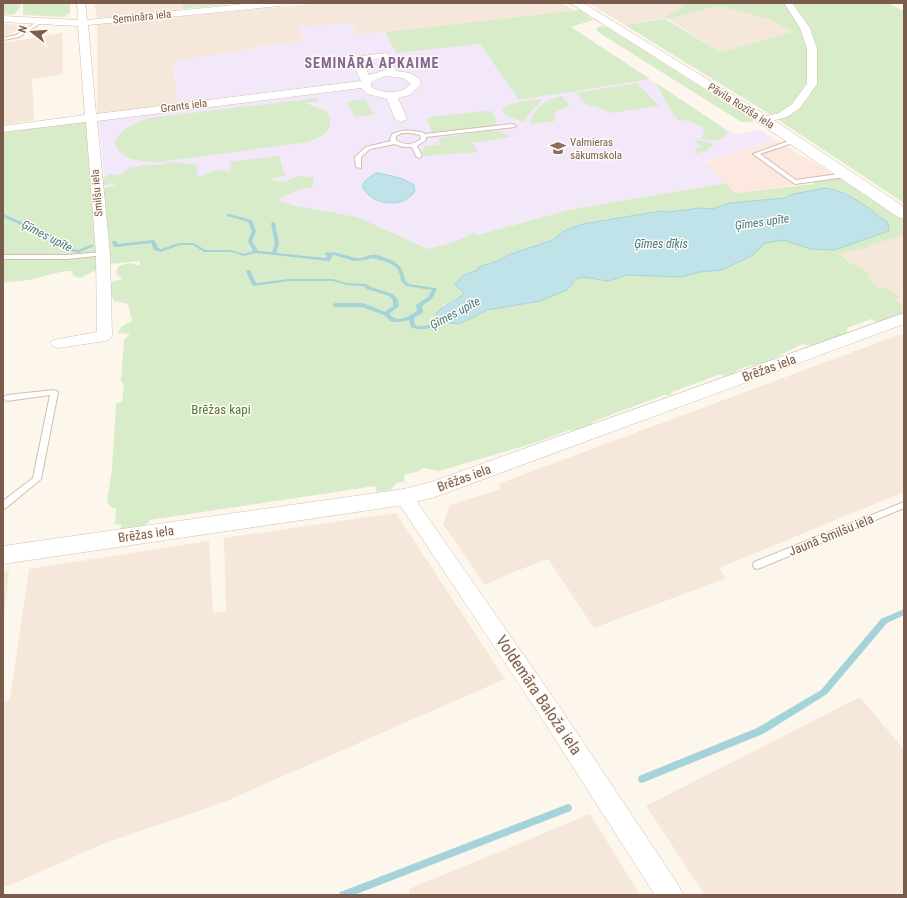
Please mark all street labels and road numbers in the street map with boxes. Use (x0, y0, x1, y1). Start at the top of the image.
street label: Semināra iela (112, 7, 172, 27)
street label: Pāvila Rozīša iela (705, 80, 777, 132)
street label: Grants iela (160, 97, 208, 115)
street label: Smilšu iela (88, 169, 106, 217)
street label: Brēžas iela (740, 351, 798, 385)
street label: Brēžas iela (435, 461, 493, 495)
street label: Jaunā Smilšu iela (786, 511, 876, 559)
street label: Brēžas iela (117, 523, 175, 545)
street label: Voldemāra Baloža iela (492, 632, 586, 758)

